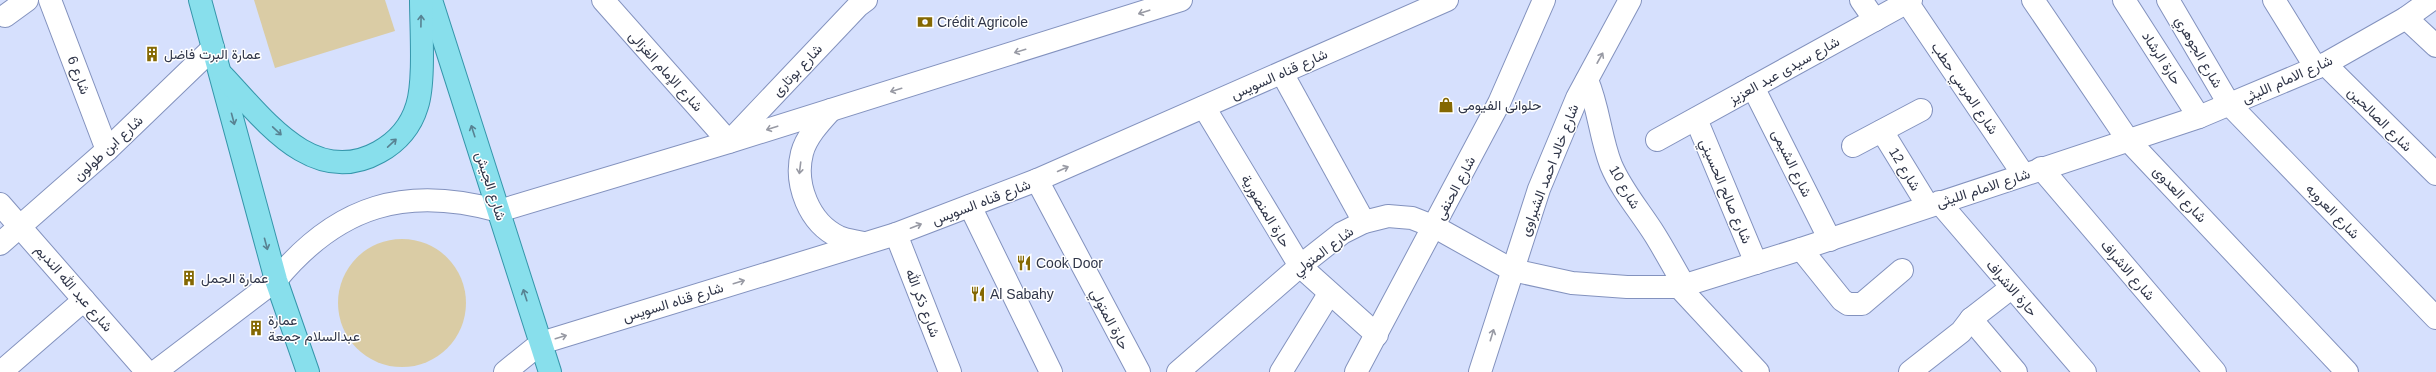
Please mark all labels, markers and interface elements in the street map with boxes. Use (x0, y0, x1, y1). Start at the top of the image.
one-way arrow (1138, 9, 1151, 16)
bank icon: Crédit Agricole (916, 13, 934, 31)
street label: شارع الجوهري (2169, 13, 2226, 93)
place label: Crédit Agricole (937, 14, 1028, 30)
one-way arrow (417, 15, 425, 28)
street label: شارع الإمام الغزالى (623, 27, 706, 117)
street label: حارة الرشاد (2138, 28, 2185, 88)
street label: شارع سيدى عبد العزيز (1725, 33, 1843, 110)
street label: شارع المرسي حطب (1925, 39, 2002, 139)
street label: شارع بوتارى (769, 41, 827, 101)
building icon: عمارة البرت فاضل (143, 45, 161, 63)
street label: شارع قناه السويس (1228, 45, 1331, 105)
place label: عمارة البرت فاضل (164, 46, 261, 63)
one-way arrow (1014, 48, 1027, 55)
one-way arrow (1596, 52, 1604, 64)
street label: شارع الامام الليثى (2239, 52, 2336, 109)
street label: شارع 6 (62, 54, 94, 98)
street label: شارع الصالحين (2342, 84, 2415, 157)
one-way arrow (890, 87, 903, 94)
shop icon: حلوانى الفيومى (1437, 96, 1455, 114)
place label: حلوانى الفيومى (1458, 97, 1541, 114)
street label: شارع خالد احمد الشبراوى (1516, 102, 1584, 239)
street label: شارع ابن طولون (70, 112, 148, 186)
one-way arrow (230, 112, 237, 125)
one-way arrow (469, 125, 476, 138)
one-way arrow (766, 125, 778, 133)
street label: شارع الشيمى (1766, 126, 1815, 201)
one-way arrow (272, 127, 282, 136)
street label: شارع صالح الحسيني (1693, 136, 1755, 247)
one-way arrow (387, 138, 397, 147)
street label: شارع 12 (1883, 144, 1924, 195)
street label: شارع الجيش (470, 150, 510, 223)
street label: شارع الحنفى (1432, 153, 1481, 224)
one-way arrow (797, 161, 804, 174)
street label: شارع 10 (1604, 162, 1644, 213)
street label: شارع العدوى (2148, 163, 2210, 227)
one-way arrow (1057, 165, 1069, 172)
street label: شارع الامام الليثى (1934, 165, 2033, 214)
street label: حارة المنصورية (1237, 172, 1294, 251)
street label: شارع قناه السويس (929, 176, 1034, 231)
street label: شارع العروبه (2301, 180, 2363, 244)
one-way arrow (910, 222, 922, 230)
street label: شارع المتولي (1290, 223, 1359, 282)
one-way arrow (263, 237, 271, 250)
street label: شارع الاشراف (2095, 237, 2158, 305)
street label: شارع عبد الله النديم (30, 241, 116, 337)
restaurant icon: Cook Door (1015, 254, 1033, 272)
place label: Cook Door (1036, 255, 1103, 271)
street label: حارة الاشراف (1982, 257, 2041, 320)
street label: شارع ذكر الله (900, 267, 943, 340)
building icon: عمارة الجمل (180, 269, 198, 287)
place label: عمارة الجمل (201, 270, 268, 287)
one-way arrow (732, 278, 745, 285)
street label: شارع قناه السويس (621, 279, 726, 328)
restaurant icon: Al Sabahy (969, 285, 987, 303)
place label: Al Sabahy (990, 286, 1054, 302)
street label: حارة المتولي (1084, 286, 1133, 354)
one-way arrow (521, 289, 528, 302)
place label: عمارة عبدالسلام جمعة (268, 312, 360, 345)
building icon: عمارة عبدالسلام جمعة (247, 319, 265, 337)
one-way arrow (1489, 328, 1496, 341)
one-way arrow (554, 333, 567, 340)

